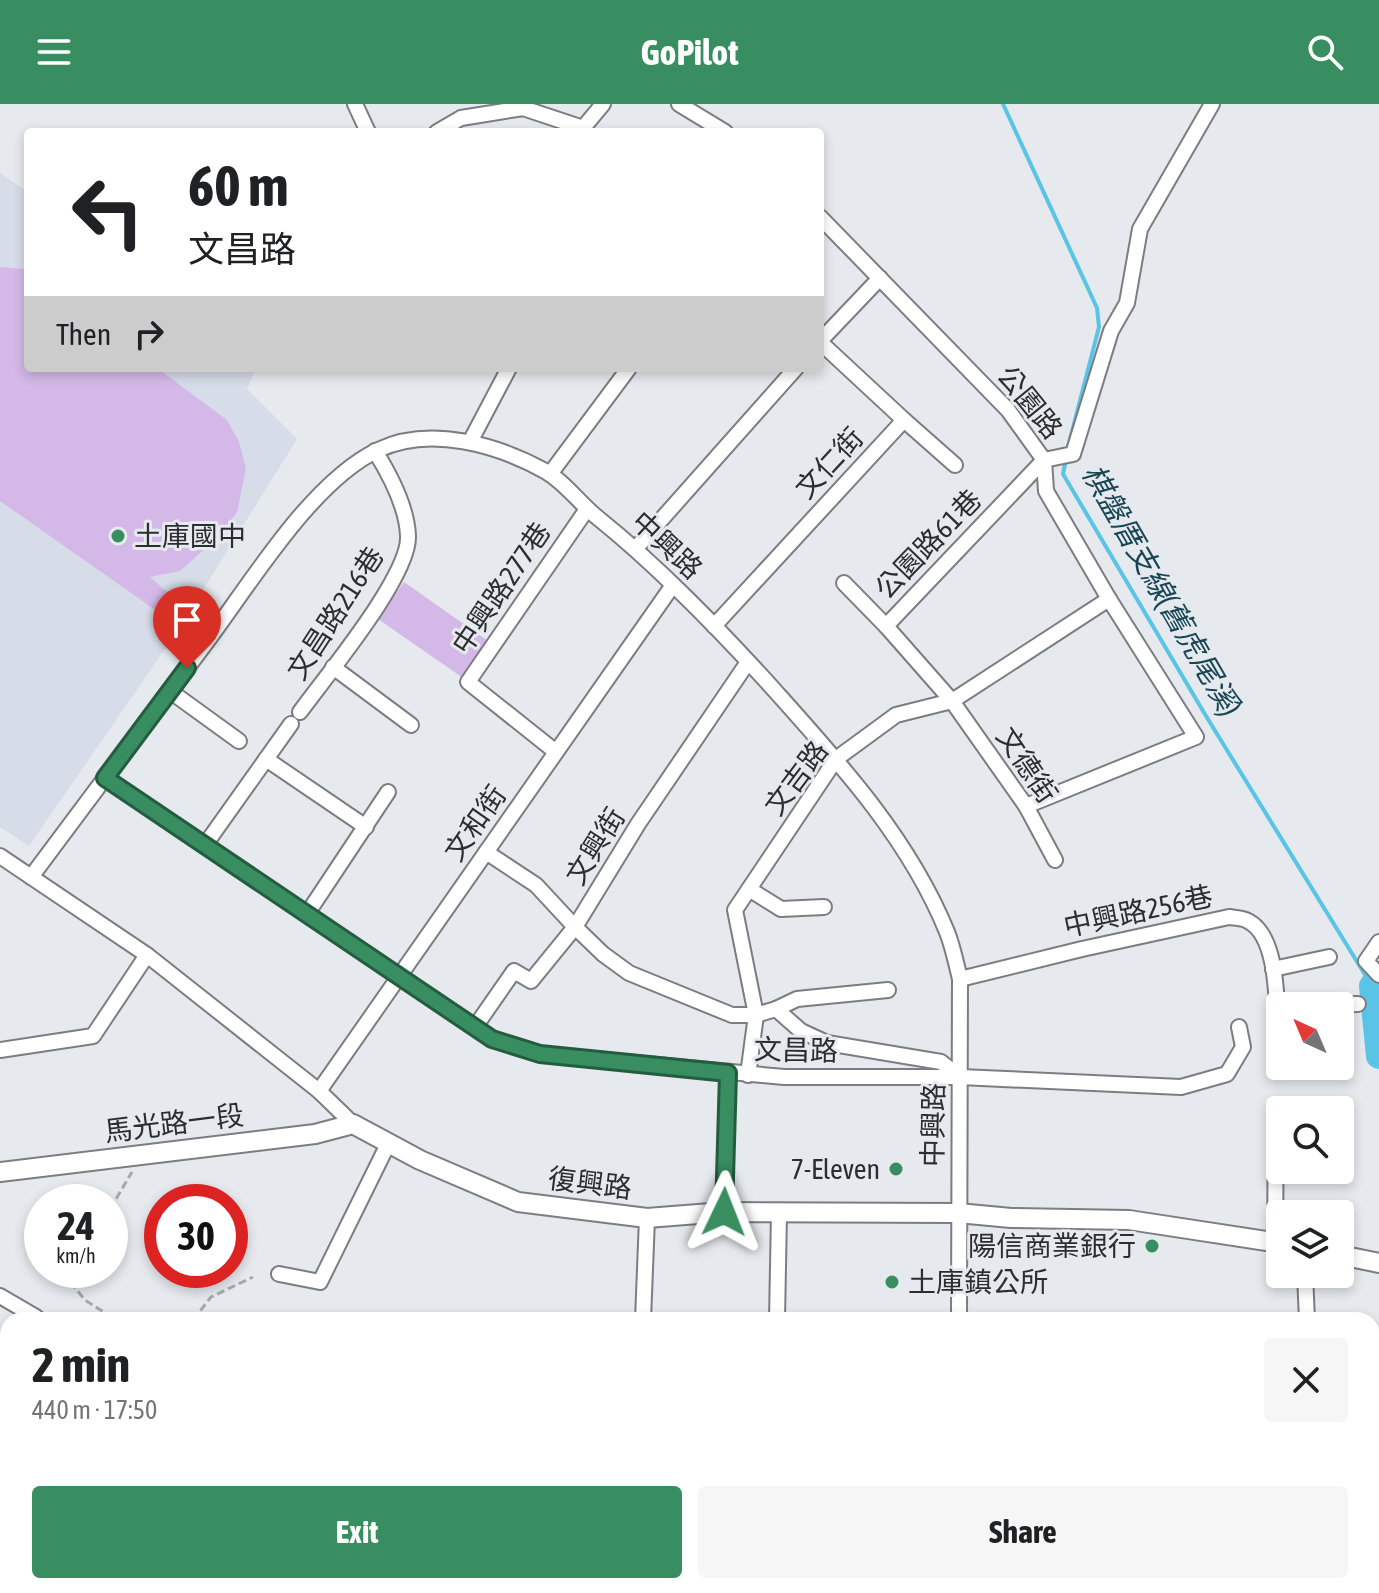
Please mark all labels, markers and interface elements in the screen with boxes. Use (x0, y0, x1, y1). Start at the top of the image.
icon: menu (32, 30, 76, 74)
icon: search (1303, 30, 1347, 74)
text: GoPilot (640, 31, 739, 73)
text: 60 m (188, 154, 289, 218)
icon: left (56, 160, 160, 264)
text: 文昌路 (188, 228, 296, 270)
icon: right (127, 312, 171, 356)
text: Then (56, 317, 111, 351)
street label: 公園路 (991, 359, 1069, 445)
street label: 文仁街 (789, 421, 869, 505)
water label: 棋盤厝支線(舊虎尾溪) (1076, 458, 1248, 722)
street label: 公園路61巷 (868, 483, 988, 605)
street label: 中興路 (625, 505, 709, 585)
street label: 中興路277巷 (445, 516, 557, 660)
place label: 土庫國中 (134, 520, 246, 552)
marker: 土庫國中 (109, 527, 127, 545)
street label: 文昌路216巷 (280, 541, 390, 685)
pin (153, 586, 221, 668)
icon: arrive (165, 598, 209, 642)
street label: 文德街 (990, 721, 1064, 809)
street label: 文吉路 (758, 735, 834, 821)
street label: 文和街 (438, 779, 512, 867)
street label: 文興街 (559, 802, 631, 890)
street label: 中興路256巷 (1061, 880, 1215, 942)
north arrow (1266, 992, 1354, 1080)
map controls (1266, 992, 1354, 1288)
street label: 文昌路 (754, 1033, 838, 1067)
street label: 中興路 (916, 1083, 950, 1167)
button: search (1266, 1096, 1354, 1184)
street label: 馬光路一段 (103, 1099, 245, 1147)
place label: 7-Eleven (791, 1153, 880, 1185)
marker: 7-Eleven (887, 1160, 905, 1178)
street label: 復興路 (546, 1162, 634, 1204)
position arrow (682, 1170, 766, 1254)
speed limit sign: 30 (144, 1184, 248, 1288)
button: layers (1266, 1200, 1354, 1288)
text: 24 (57, 1203, 95, 1248)
place label: 陽信商業銀行 (968, 1230, 1136, 1262)
marker: 陽信商業銀行 (1143, 1237, 1161, 1255)
text: km/h (56, 1244, 96, 1267)
place label: 土庫鎮公所 (908, 1266, 1048, 1298)
marker: 土庫鎮公所 (883, 1273, 901, 1291)
text: 2 min (32, 1337, 130, 1392)
button: close (1264, 1338, 1348, 1422)
text: 440 m · 17:50 (32, 1395, 157, 1425)
button: Exit (32, 1486, 682, 1578)
button: Share (698, 1486, 1348, 1578)

